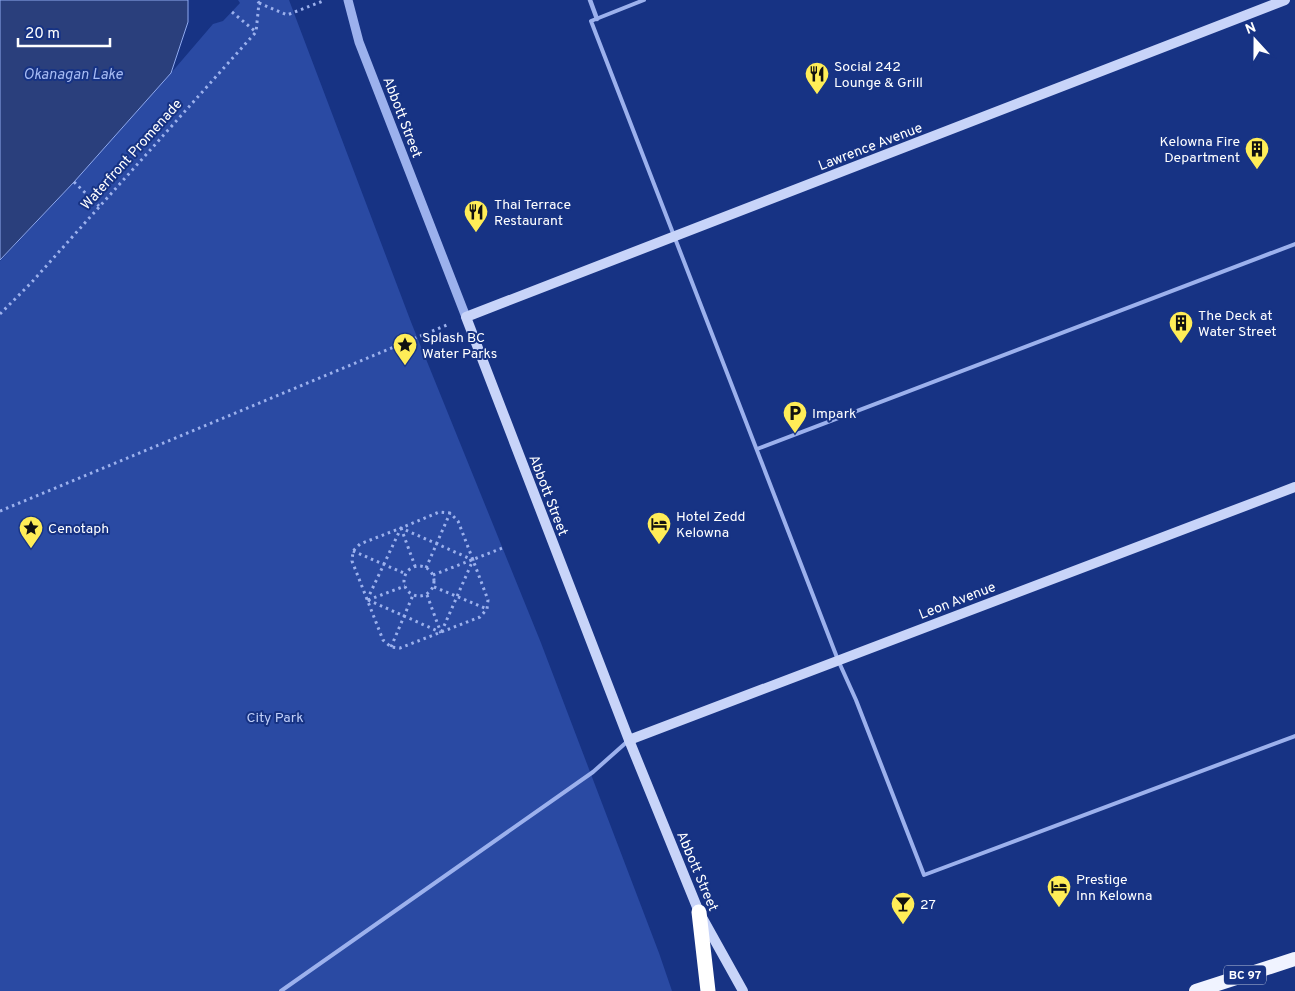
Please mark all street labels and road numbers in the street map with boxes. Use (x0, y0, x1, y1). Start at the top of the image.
street label: Abbott Street (378, 75, 425, 160)
street label: Waterfront Promenade (78, 96, 186, 214)
street label: Lawrence Avenue (816, 120, 925, 175)
street label: Abbott Street (524, 453, 571, 538)
street label: Leon Avenue (917, 579, 998, 624)
street label: Abbott Street (672, 829, 721, 914)
road number: BC 97 (1224, 966, 1266, 984)

